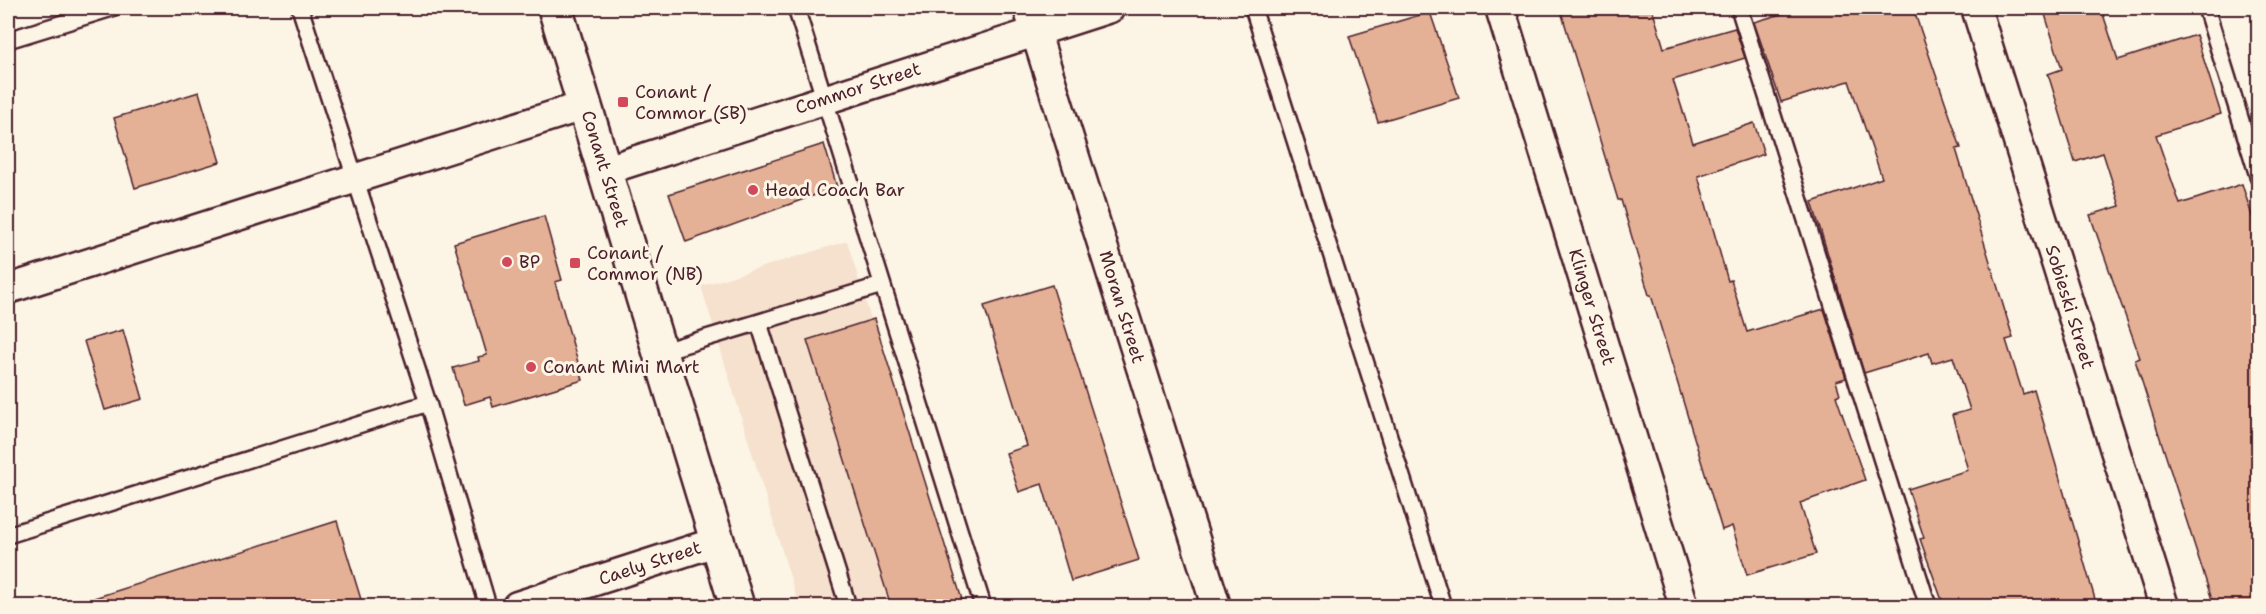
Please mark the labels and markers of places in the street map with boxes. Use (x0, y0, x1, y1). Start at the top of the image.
place label: Conant / Commor (SB) (635, 80, 746, 125)
marker: Conant / Commor (SB) (616, 95, 630, 109)
place label: Head Coach Bar (765, 178, 905, 202)
marker: Head Coach Bar (746, 183, 760, 197)
place label: Conant / Commor (NB) (587, 241, 703, 286)
place label: BP (519, 250, 540, 274)
marker: BP (500, 255, 514, 269)
marker: Conant / Commor (NB) (568, 256, 582, 270)
place label: Conant Mini Mart (543, 355, 700, 379)
marker: Conant Mini Mart (524, 360, 538, 374)

